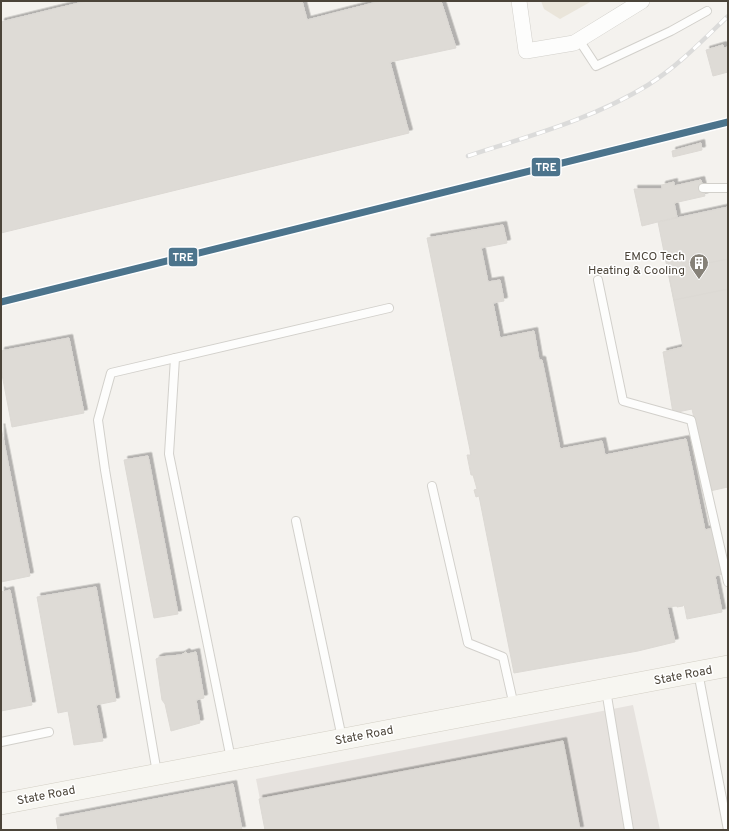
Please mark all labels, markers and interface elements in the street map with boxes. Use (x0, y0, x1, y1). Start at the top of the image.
line badge: TRE (531, 157, 561, 177)
text: TRE (535, 161, 557, 175)
line badge: TRE (168, 247, 198, 267)
place label: EMCO Tech Heating & Cooling (588, 249, 685, 279)
text: TRE (172, 251, 194, 265)
building icon: EMCO Tech Heating & Cooling (688, 252, 710, 280)
street label: State Road (653, 662, 714, 689)
street label: State Road (334, 722, 395, 749)
street label: State Road (16, 782, 77, 809)

